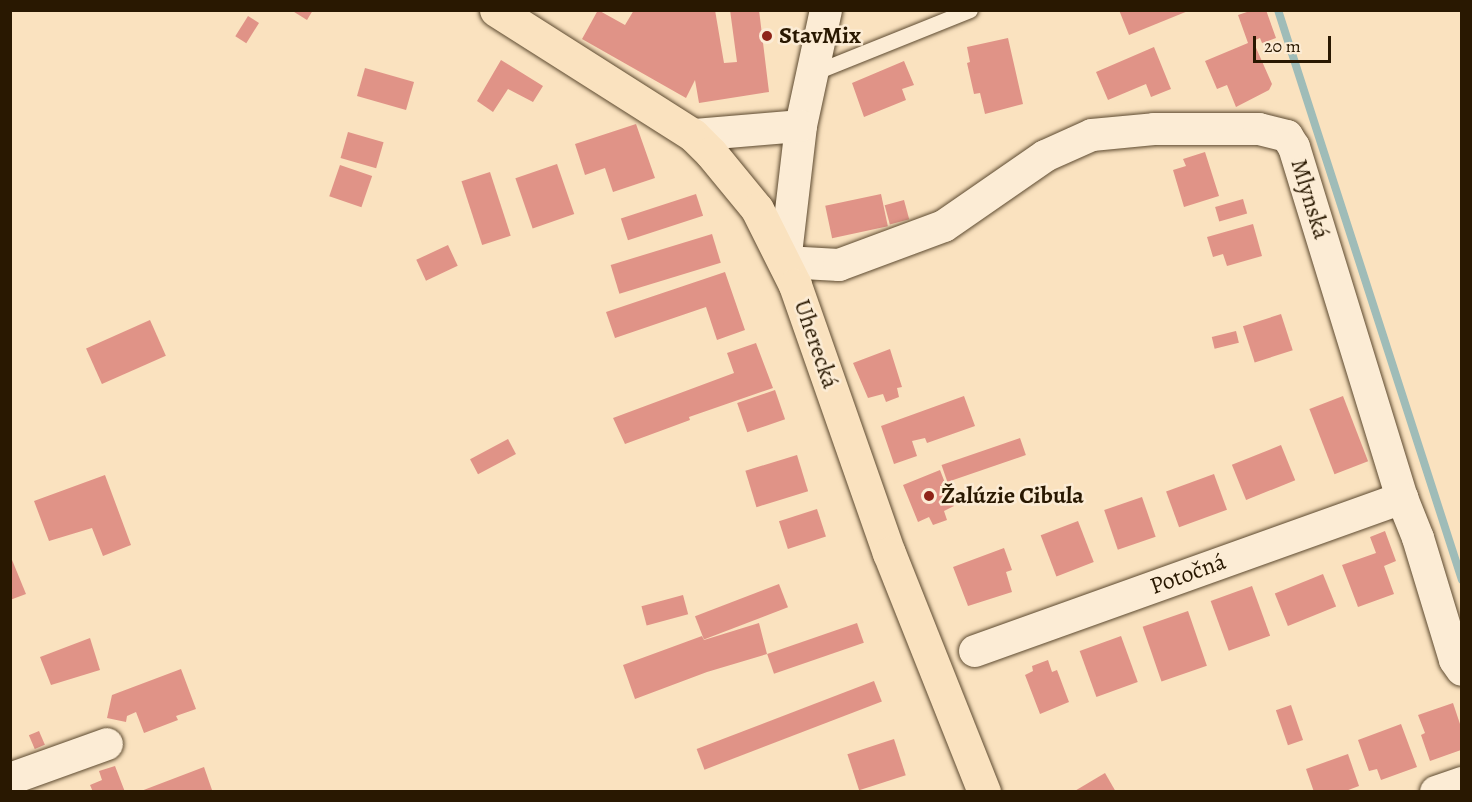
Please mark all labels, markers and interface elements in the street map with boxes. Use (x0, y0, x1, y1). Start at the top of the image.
place label: StavMix (779, 22, 861, 50)
scale bar (1256, 24, 1334, 62)
marker: StavMix (760, 29, 774, 43)
text: 20 m (1264, 34, 1301, 58)
street label: Mlynská (1284, 155, 1336, 243)
street label: Uherecká (787, 296, 845, 392)
place label: Žalúzie Cibula (941, 482, 1084, 510)
marker: Žalúzie Cibula (922, 489, 936, 503)
street label: Potočná (1146, 547, 1230, 601)

